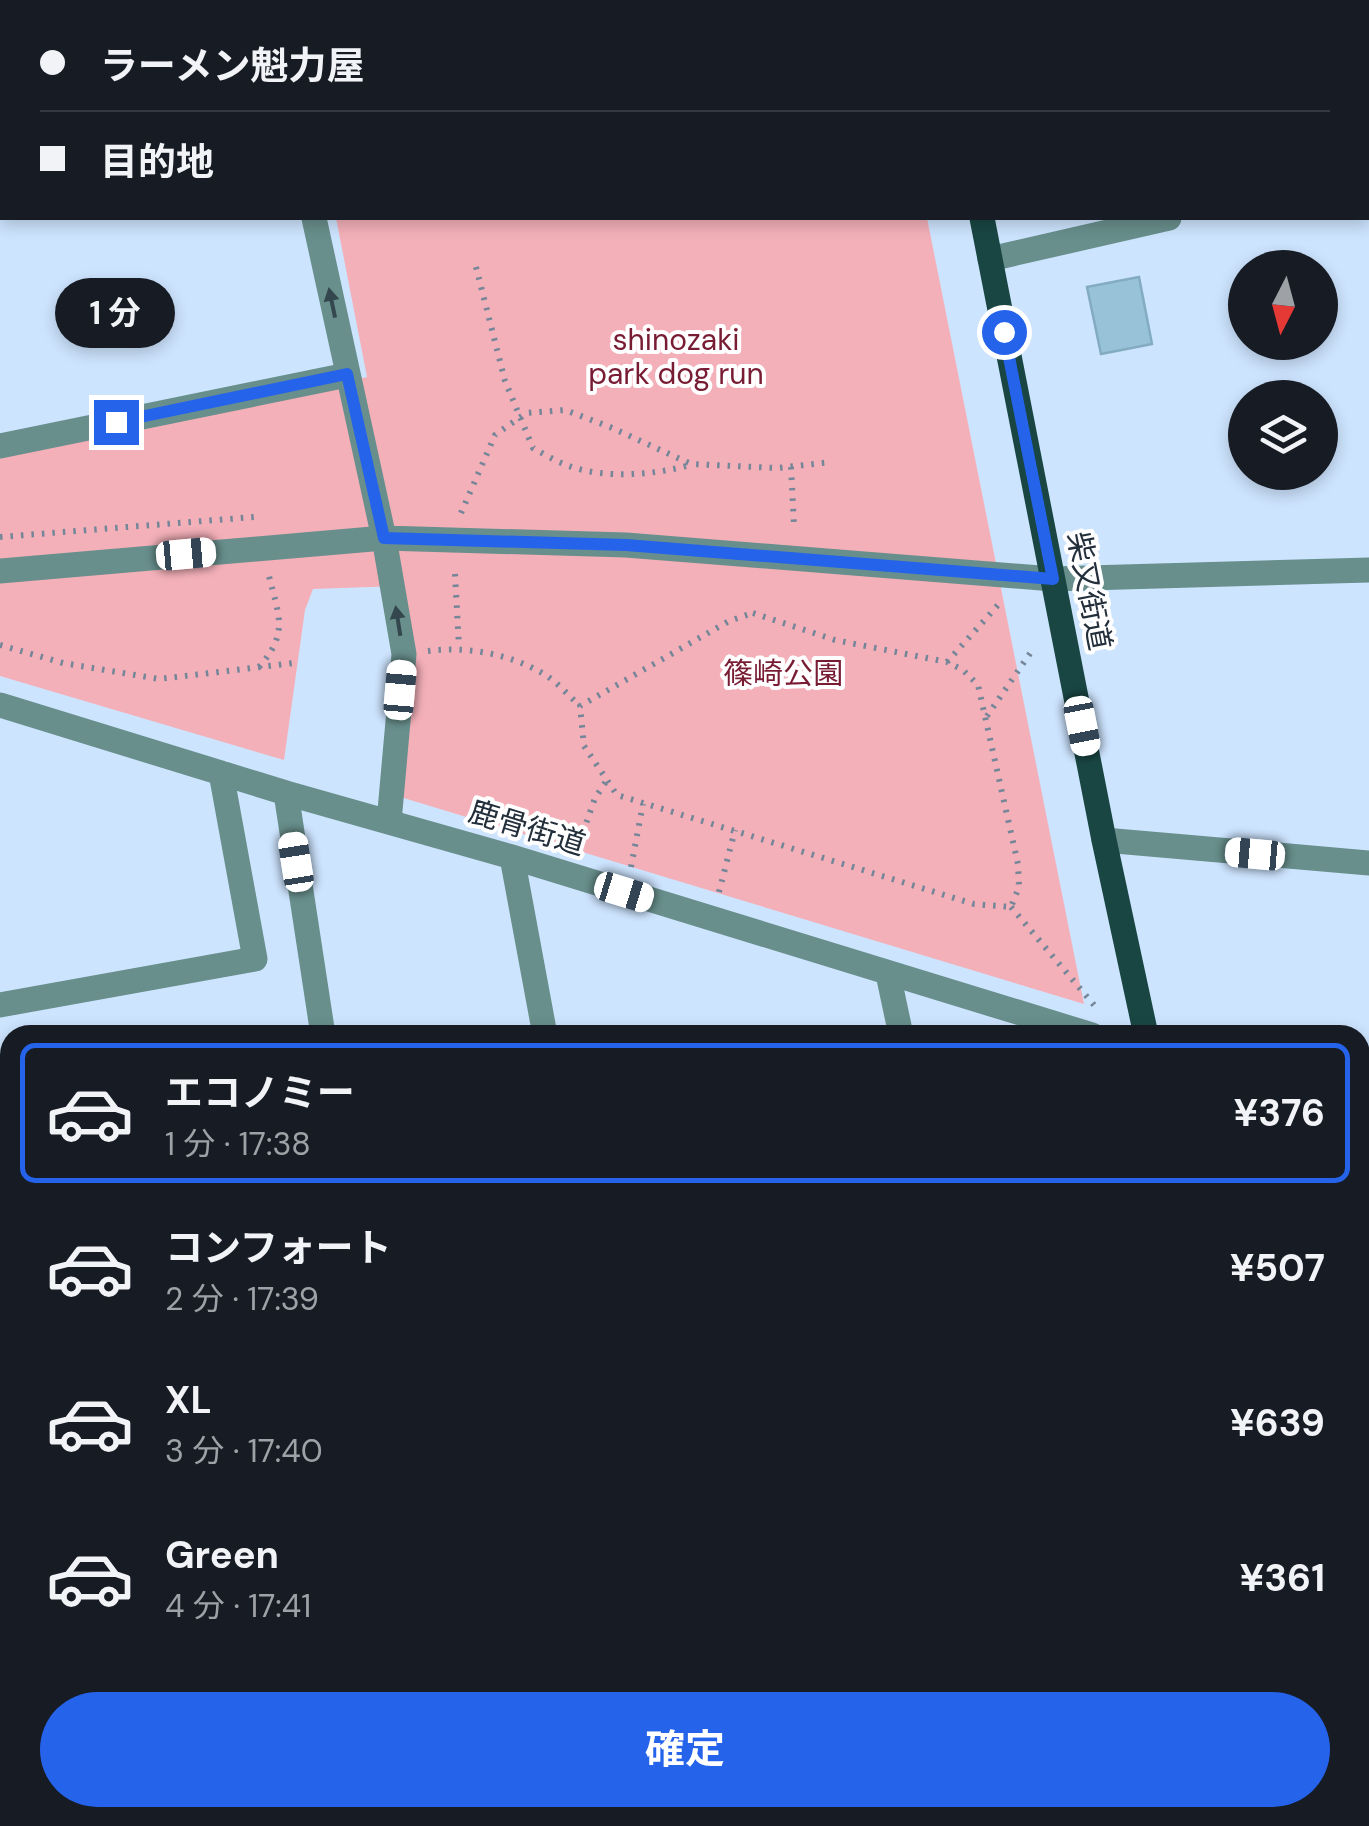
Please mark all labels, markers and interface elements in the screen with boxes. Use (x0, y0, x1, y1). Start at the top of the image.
text: ラーメン魁力屋 (100, 41, 364, 91)
text: 目的地 (100, 137, 214, 187)
north arrow (1228, 250, 1338, 360)
map controls (1228, 250, 1338, 490)
callout: 1 分 (56, 277, 176, 347)
one-way arrow (324, 287, 340, 318)
text: 1 分 (89, 292, 141, 334)
route start (982, 310, 1027, 355)
park label: shinozaki park dog run (588, 320, 764, 393)
button: layers (1228, 380, 1338, 490)
route end (94, 400, 139, 445)
street label: 柴又街道 (1059, 528, 1120, 654)
car (155, 536, 217, 572)
one-way arrow (390, 604, 405, 636)
park label: 篠崎公園 (723, 654, 843, 693)
car (382, 659, 418, 721)
car (1062, 694, 1102, 758)
street label: 鹿骨街道 (464, 791, 590, 864)
car (276, 830, 316, 894)
car (1224, 836, 1286, 872)
car (591, 869, 657, 915)
icon: car (45, 1068, 135, 1158)
text: エコノミー (165, 1068, 355, 1118)
text: ¥376 (1234, 1088, 1325, 1138)
text: 1 分 · 17:38 (165, 1123, 311, 1165)
icon: car (45, 1223, 135, 1313)
text: コンフォート (165, 1223, 392, 1273)
text: ¥507 (1230, 1243, 1325, 1293)
text: 2 分 · 17:39 (165, 1278, 319, 1320)
text: XL (165, 1375, 212, 1425)
icon: car (45, 1378, 135, 1468)
text: ¥639 (1230, 1398, 1325, 1448)
text: 3 分 · 17:40 (165, 1430, 323, 1472)
text: Green (165, 1530, 279, 1580)
icon: car (45, 1533, 135, 1623)
text: ¥361 (1239, 1553, 1325, 1603)
text: 4 分 · 17:41 (165, 1585, 311, 1627)
button: 確定 (40, 1692, 1330, 1807)

